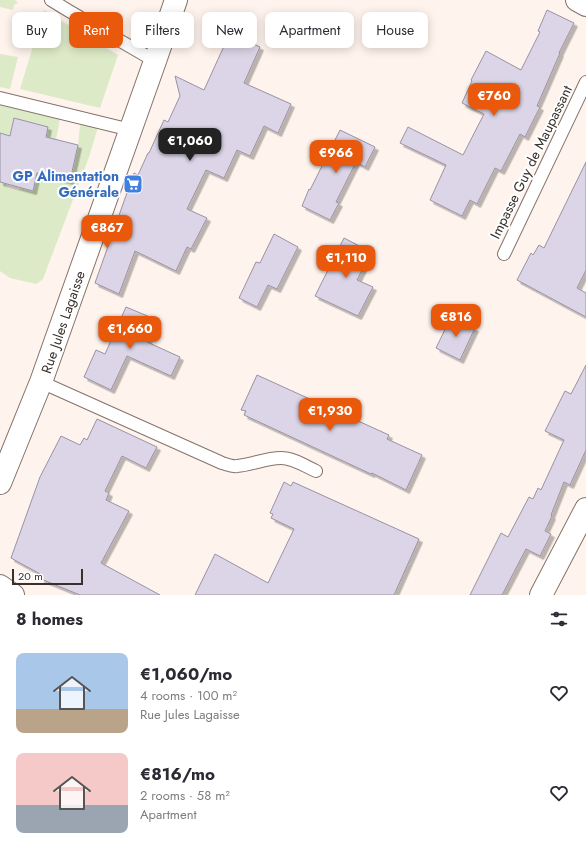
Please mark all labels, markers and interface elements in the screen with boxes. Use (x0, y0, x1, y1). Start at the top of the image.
chip: Buy (12, 12, 61, 48)
chip: Rent (69, 12, 123, 48)
chip: Filters (131, 12, 194, 48)
chip: New (202, 12, 257, 48)
chip: Apartment (265, 12, 354, 48)
chip: House (362, 12, 428, 48)
street label: Impasse Guy de Maupassant (485, 81, 577, 242)
pin: €760 (470, 83, 518, 117)
text: €760 (477, 86, 511, 105)
pin: €1,060 (157, 128, 223, 162)
text: €1,060 (167, 131, 213, 150)
pin: €966 (312, 140, 360, 174)
text: €966 (319, 143, 353, 162)
place label: GP Alimentation Générale (13, 166, 119, 202)
supermarket icon: GP Alimentation Générale (122, 173, 144, 195)
pin: €867 (83, 215, 131, 249)
text: €867 (90, 218, 124, 237)
pin: €1,110 (313, 245, 379, 279)
text: €1,110 (325, 248, 367, 267)
street label: Rue Jules Lagaisse (36, 268, 90, 376)
pin: €816 (432, 304, 480, 338)
text: €816 (440, 307, 472, 326)
pin: €1,660 (97, 316, 163, 350)
text: €1,660 (107, 319, 153, 338)
pin: €1,930 (297, 398, 363, 432)
text: €1,930 (308, 401, 352, 420)
scale bar (12, 567, 83, 586)
text: 20 m (18, 568, 43, 584)
text: 8 homes (16, 607, 83, 631)
icon: filters (548, 608, 570, 630)
text: €1,060/mo (140, 662, 232, 686)
icon: home (48, 669, 96, 717)
icon: heart (548, 682, 570, 704)
text: 4 rooms · 100 m² (140, 686, 237, 705)
text: Rue Jules Lagaisse (140, 705, 240, 724)
text: €816/mo (140, 762, 215, 786)
icon: home (48, 769, 96, 817)
icon: heart (548, 782, 570, 804)
text: 2 rooms · 58 m² (140, 786, 230, 805)
text: Apartment (140, 805, 197, 824)

